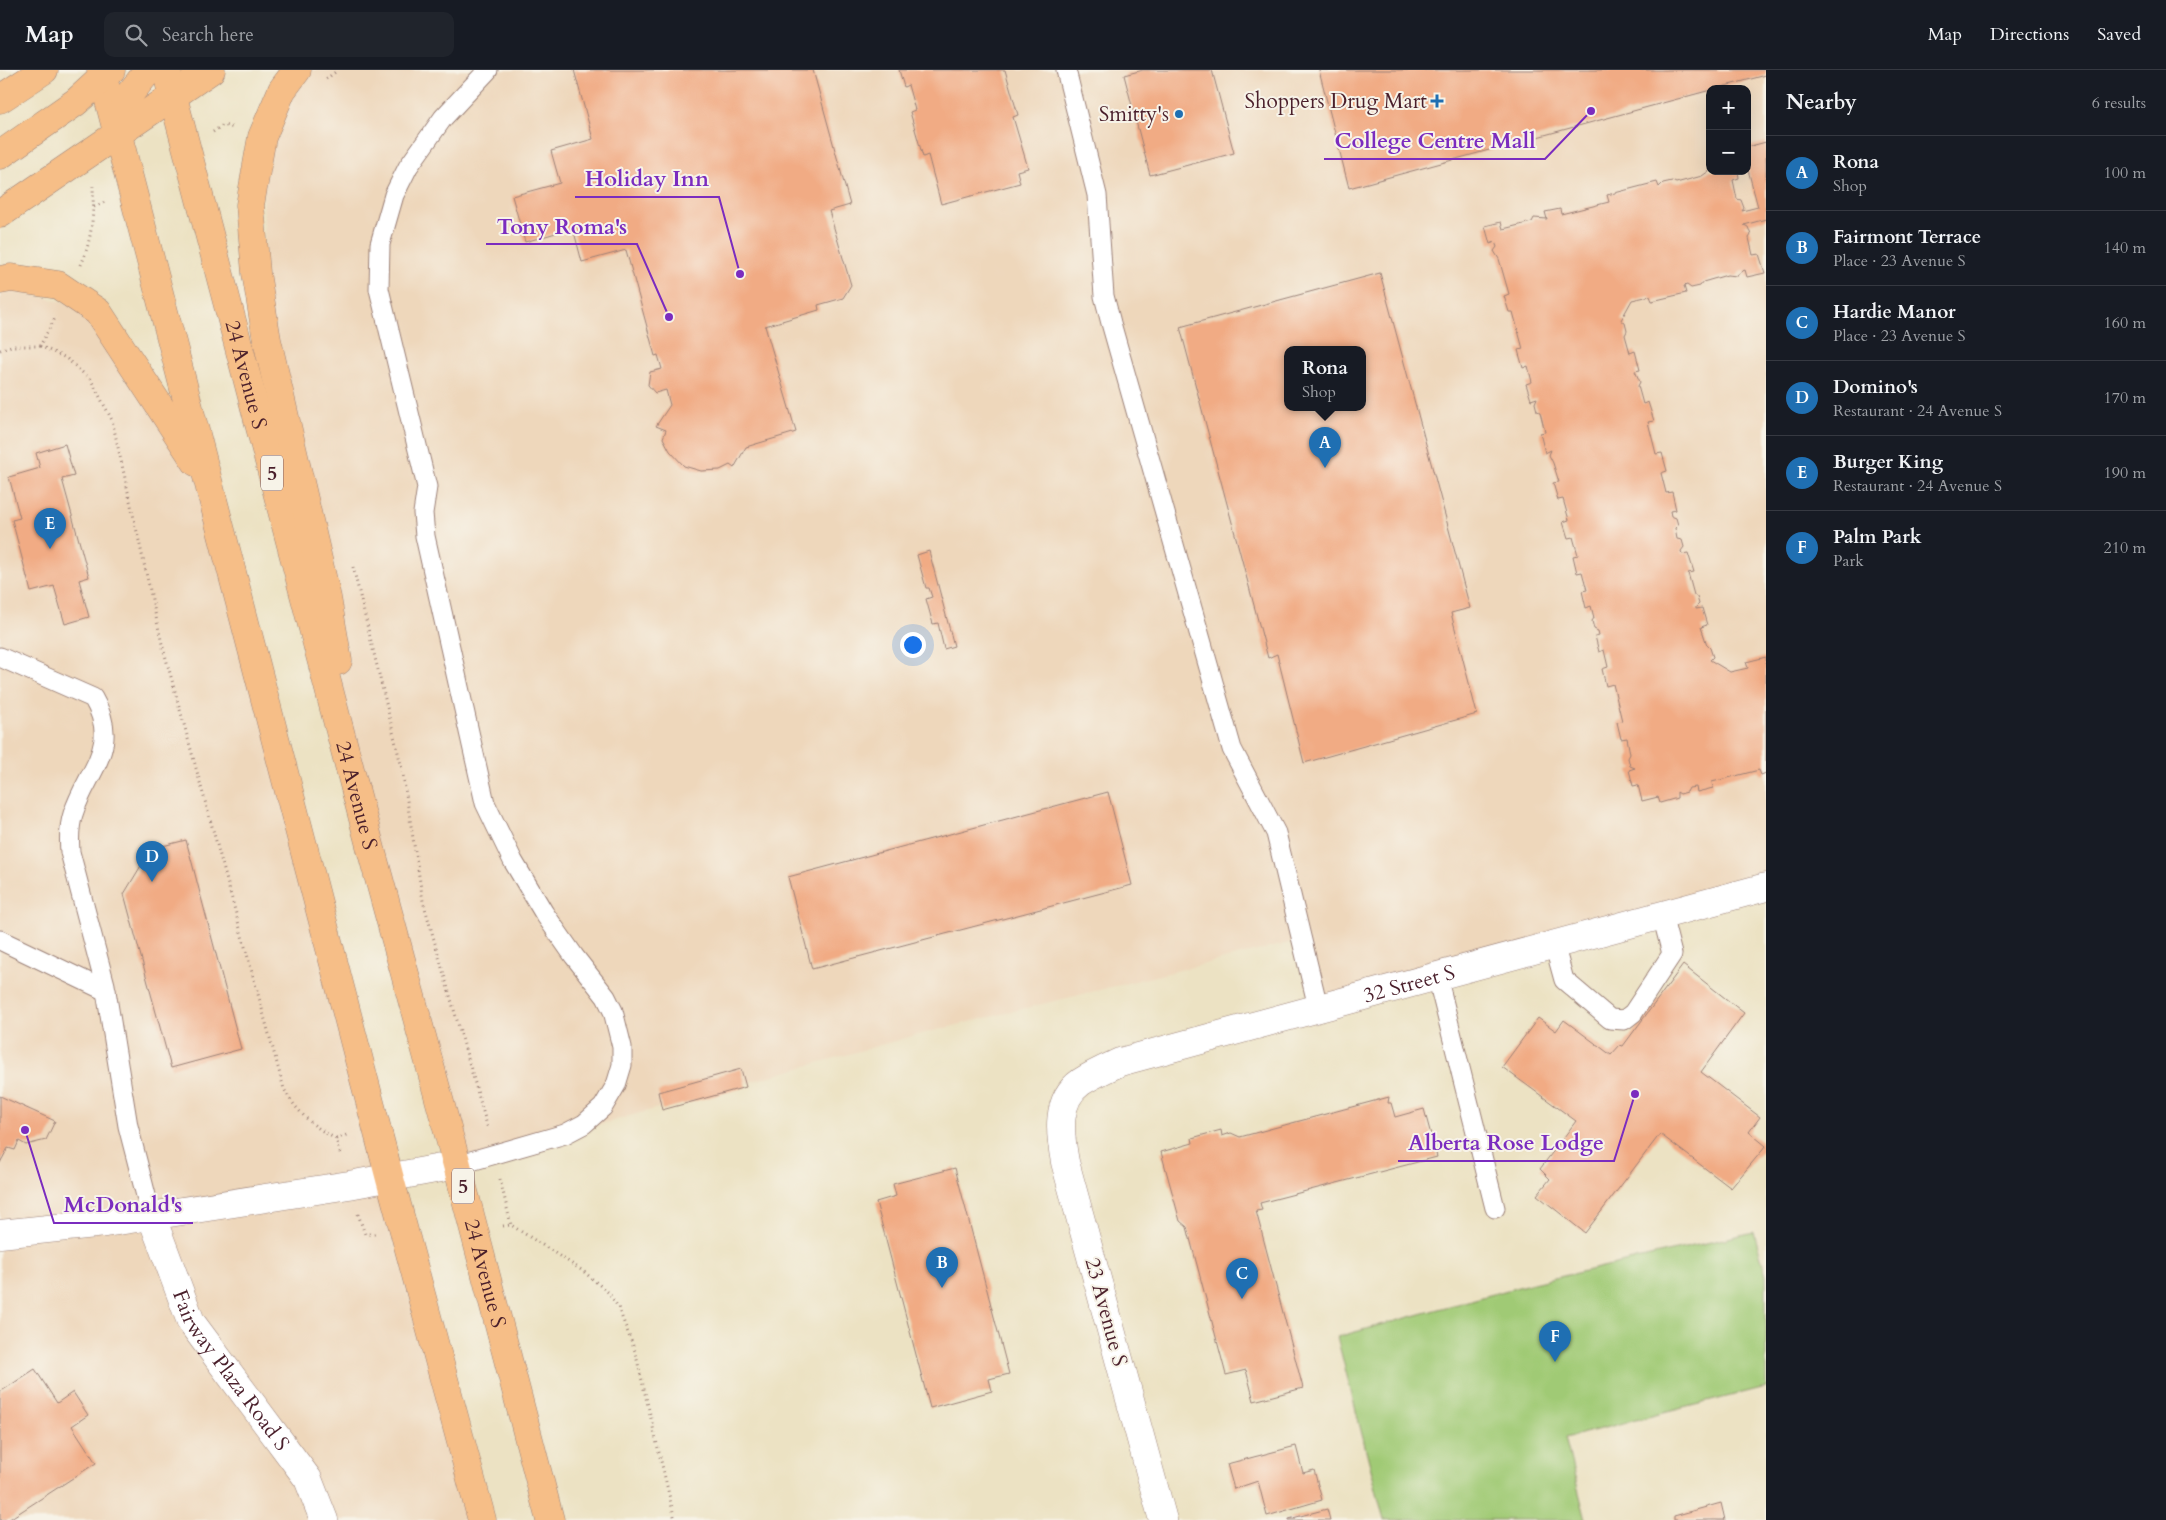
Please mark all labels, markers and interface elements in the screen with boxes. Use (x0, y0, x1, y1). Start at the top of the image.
search box (104, 12, 454, 57)
text: Map (25, 18, 74, 51)
icon: search (122, 21, 150, 49)
text: Search here (162, 22, 254, 48)
text: Map (1928, 22, 1962, 47)
text: Directions (1990, 22, 2069, 47)
text: Saved (2097, 22, 2141, 47)
map controls (1706, 85, 1751, 175)
button: + (1706, 85, 1751, 130)
place label: Shoppers Drug Mart (1245, 87, 1427, 116)
text: Nearby (1786, 88, 1857, 117)
text: 6 results (2092, 92, 2146, 114)
marker: Shoppers Drug Mart (1431, 95, 1443, 107)
place label: Smitty's (1099, 100, 1169, 129)
marker: Smitty's (1173, 108, 1185, 120)
callout: College Centre Mall (1324, 122, 1545, 159)
text: College Centre Mall (1334, 126, 1536, 156)
button: − (1706, 130, 1751, 175)
text: Rona (1833, 149, 1879, 175)
callout: Holiday Inn (575, 160, 719, 197)
text: A (1796, 162, 1808, 184)
text: 100 m (2104, 162, 2146, 184)
text: Holiday Inn (585, 164, 709, 194)
text: Shop (1833, 175, 1867, 197)
callout: Tony Roma's (486, 207, 637, 244)
text: Tony Roma's (497, 212, 627, 242)
text: Fairmont Terrace (1833, 224, 1981, 250)
text: B (1796, 237, 1808, 259)
text: 140 m (2104, 237, 2146, 259)
text: Place · 23 Avenue S (1833, 250, 1966, 272)
text: Hardie Manor (1833, 299, 1956, 325)
text: C (1796, 312, 1808, 334)
text: 160 m (2104, 312, 2146, 334)
street label: 24 Avenue S (218, 317, 274, 432)
text: Place · 23 Avenue S (1833, 325, 1966, 347)
popup (1284, 346, 1366, 411)
text: Rona (1302, 355, 1348, 381)
text: Domino's (1833, 374, 1918, 400)
text: Shop (1302, 381, 1336, 403)
text: D (1795, 387, 1809, 409)
text: 170 m (2104, 387, 2146, 409)
text: Restaurant · 24 Avenue S (1833, 400, 2002, 422)
pin: A (1309, 427, 1341, 468)
text: Burger King (1833, 449, 1943, 475)
road number: 5 (261, 456, 283, 490)
text: E (1797, 462, 1807, 484)
text: 190 m (2104, 462, 2146, 484)
text: Restaurant · 24 Avenue S (1833, 475, 2002, 497)
pin: E (34, 508, 66, 549)
text: Palm Park (1833, 524, 1922, 550)
text: F (1797, 537, 1807, 559)
text: 210 m (2104, 537, 2146, 559)
text: Park (1833, 550, 1864, 572)
your location (900, 632, 926, 658)
street label: 24 Avenue S (329, 738, 385, 853)
pin: D (136, 841, 168, 882)
street label: 32 Street S (1360, 957, 1458, 1010)
callout: Alberta Rose Lodge (1398, 1124, 1614, 1161)
text: Alberta Rose Lodge (1408, 1128, 1604, 1158)
road number: 5 (452, 1168, 474, 1204)
callout: McDonald's (54, 1186, 193, 1223)
text: McDonald's (63, 1190, 183, 1220)
street label: 24 Avenue S (457, 1216, 514, 1331)
pin: B (926, 1247, 958, 1288)
street label: 23 Avenue S (1078, 1254, 1134, 1370)
pin: C (1226, 1258, 1258, 1299)
street label: Fairway Plaza Road S (166, 1286, 296, 1457)
pin: F (1539, 1321, 1571, 1362)

